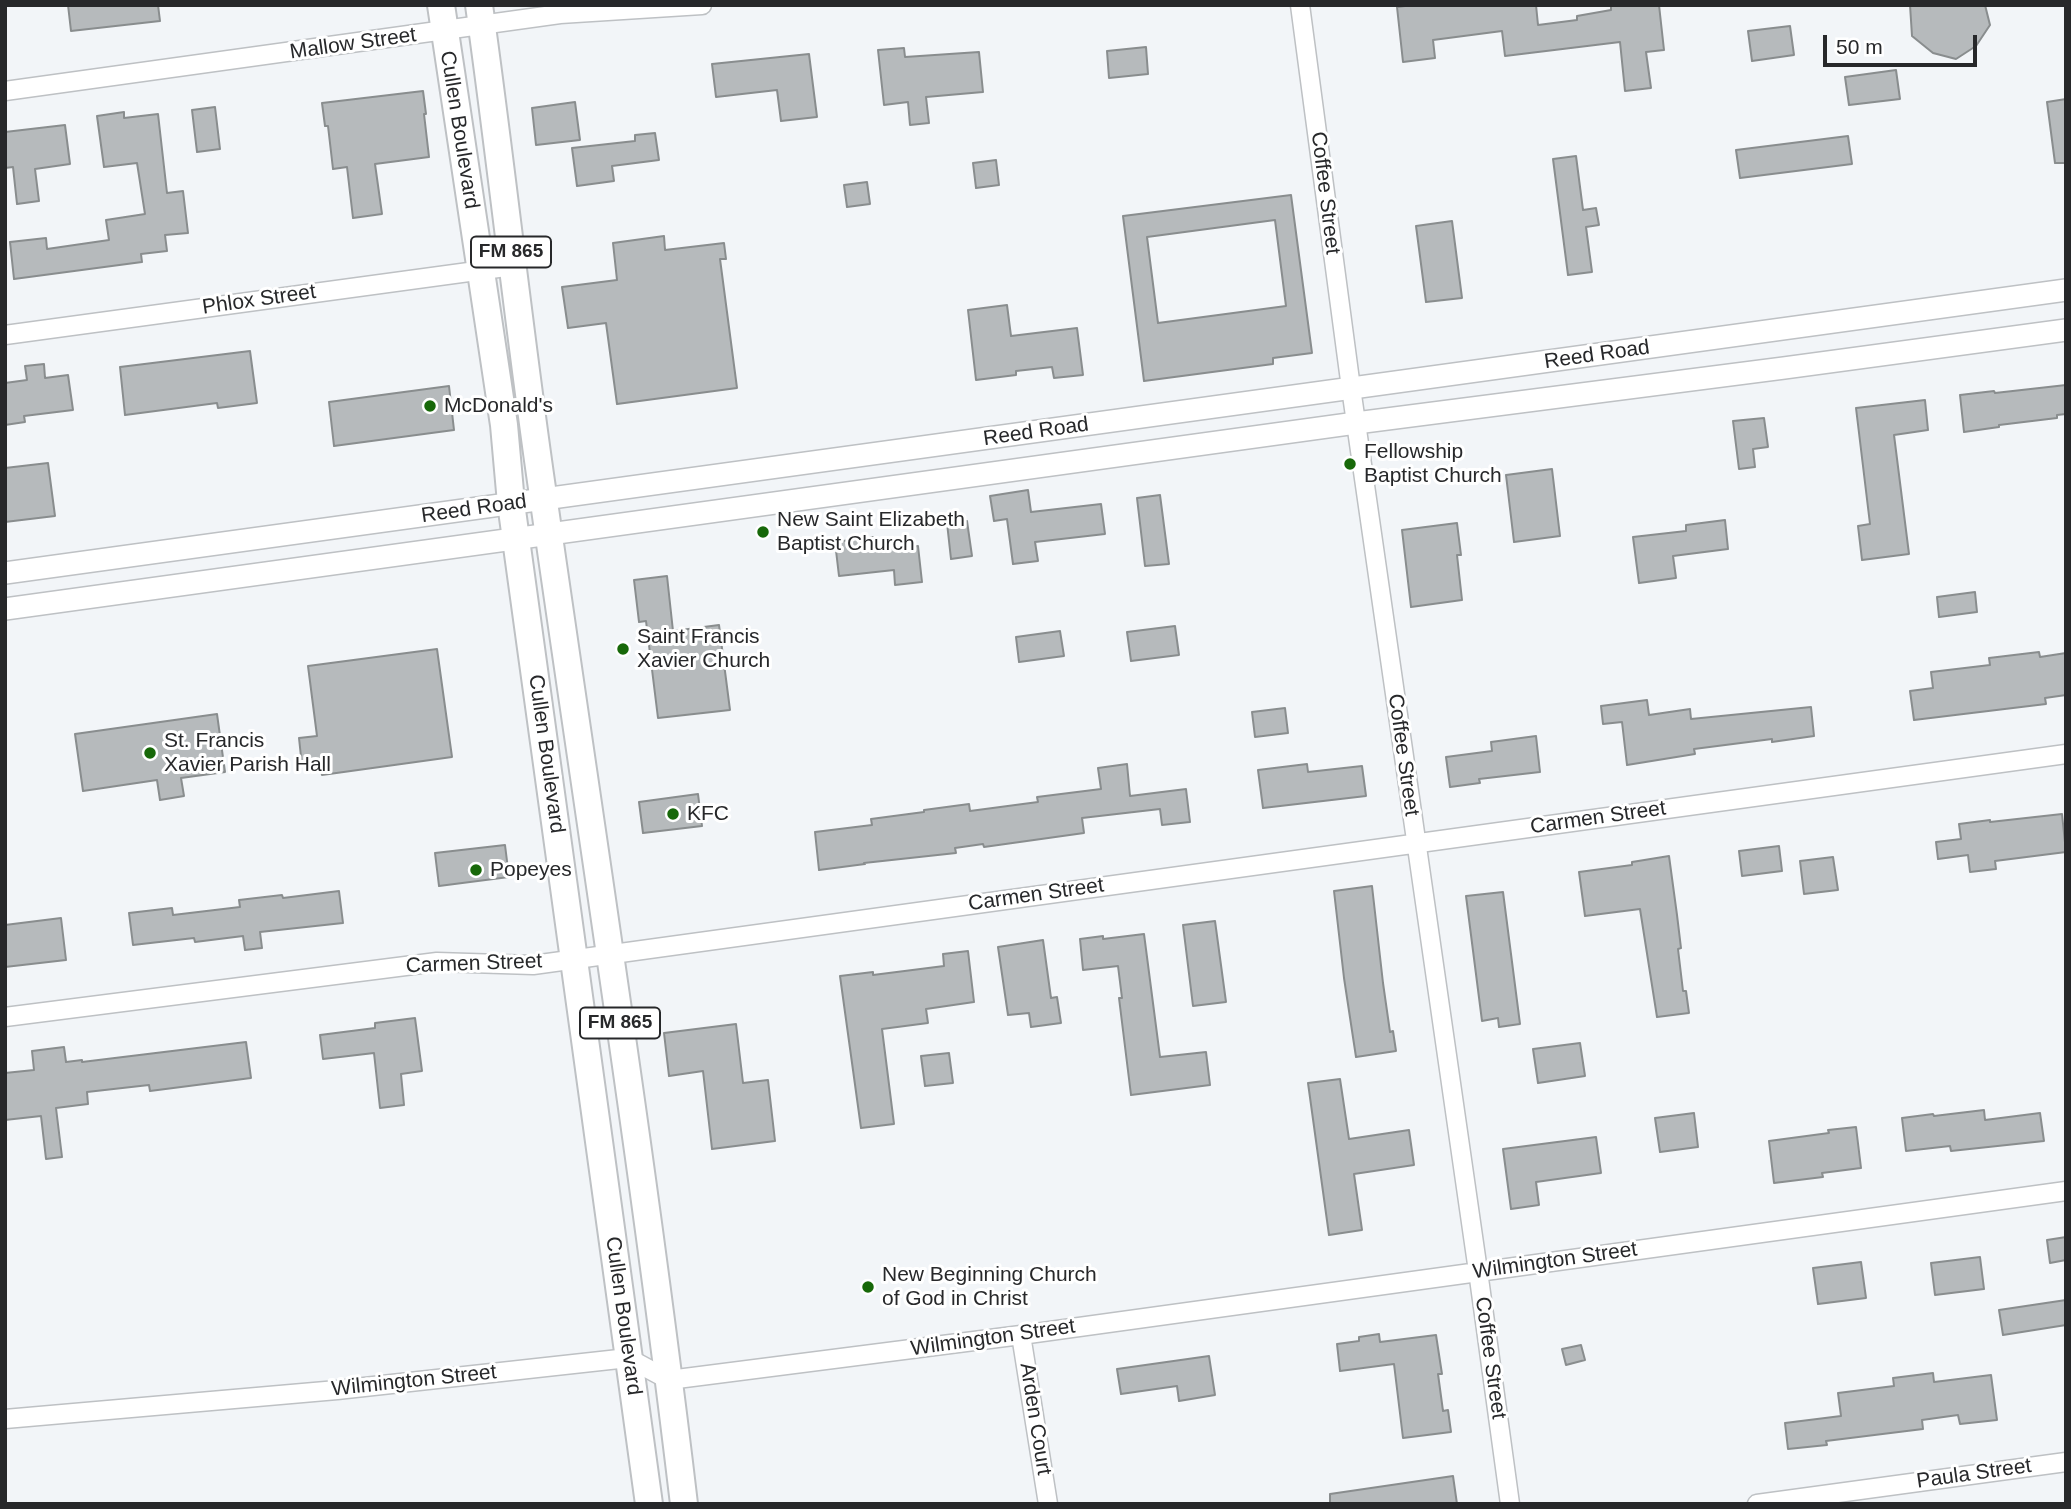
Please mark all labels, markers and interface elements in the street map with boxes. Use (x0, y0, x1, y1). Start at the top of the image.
scale bar (1826, 21, 1980, 65)
street label: Mallow Street (288, 23, 418, 65)
text: 50 m (1836, 35, 1883, 58)
street label: Cullen Boulevard (434, 49, 484, 211)
street label: Coffee Street (1305, 130, 1345, 256)
road number: FM 865 (471, 236, 551, 268)
street label: Phlox Street (201, 280, 317, 320)
street label: Reed Road (1543, 335, 1651, 375)
place label: McDonald's (444, 393, 553, 419)
marker: McDonald's (422, 398, 438, 414)
street label: Reed Road (982, 412, 1090, 452)
place label: Fellowship Baptist Church (1364, 439, 1502, 489)
marker: Fellowship Baptist Church (1342, 456, 1358, 472)
street label: Reed Road (420, 489, 528, 529)
place label: New Saint Elizabeth Baptist Church (777, 507, 965, 557)
marker: New Saint Elizabeth Baptist Church (755, 524, 771, 540)
place label: Saint Francis Xavier Church (637, 624, 770, 674)
marker: Saint Francis Xavier Church (615, 641, 631, 657)
street label: Cullen Boulevard (522, 673, 570, 835)
street label: Coffee Street (1382, 692, 1424, 818)
place label: St. Francis Xavier Parish Hall (164, 728, 331, 778)
marker: St. Francis Xavier Parish Hall (142, 745, 158, 761)
street label: Carmen Street (1529, 796, 1667, 840)
place label: KFC (687, 801, 729, 827)
marker: KFC (665, 806, 681, 822)
place label: Popeyes (490, 857, 572, 883)
marker: Popeyes (468, 862, 484, 878)
street label: Carmen Street (967, 873, 1105, 917)
street label: Carmen Street (405, 949, 543, 979)
road number: FM 865 (580, 1007, 660, 1038)
street label: Cullen Boulevard (599, 1235, 647, 1397)
street label: Wilmington Street (1471, 1237, 1639, 1285)
place label: New Beginning Church of God in Christ (882, 1262, 1097, 1312)
marker: New Beginning Church of God in Christ (860, 1279, 876, 1295)
street label: Coffee Street (1469, 1295, 1511, 1421)
street label: Wilmington Street (909, 1314, 1077, 1362)
street label: Wilmington Street (330, 1360, 498, 1402)
street label: Arden Court (1014, 1361, 1056, 1477)
street label: Paula Street (1915, 1453, 2033, 1495)

